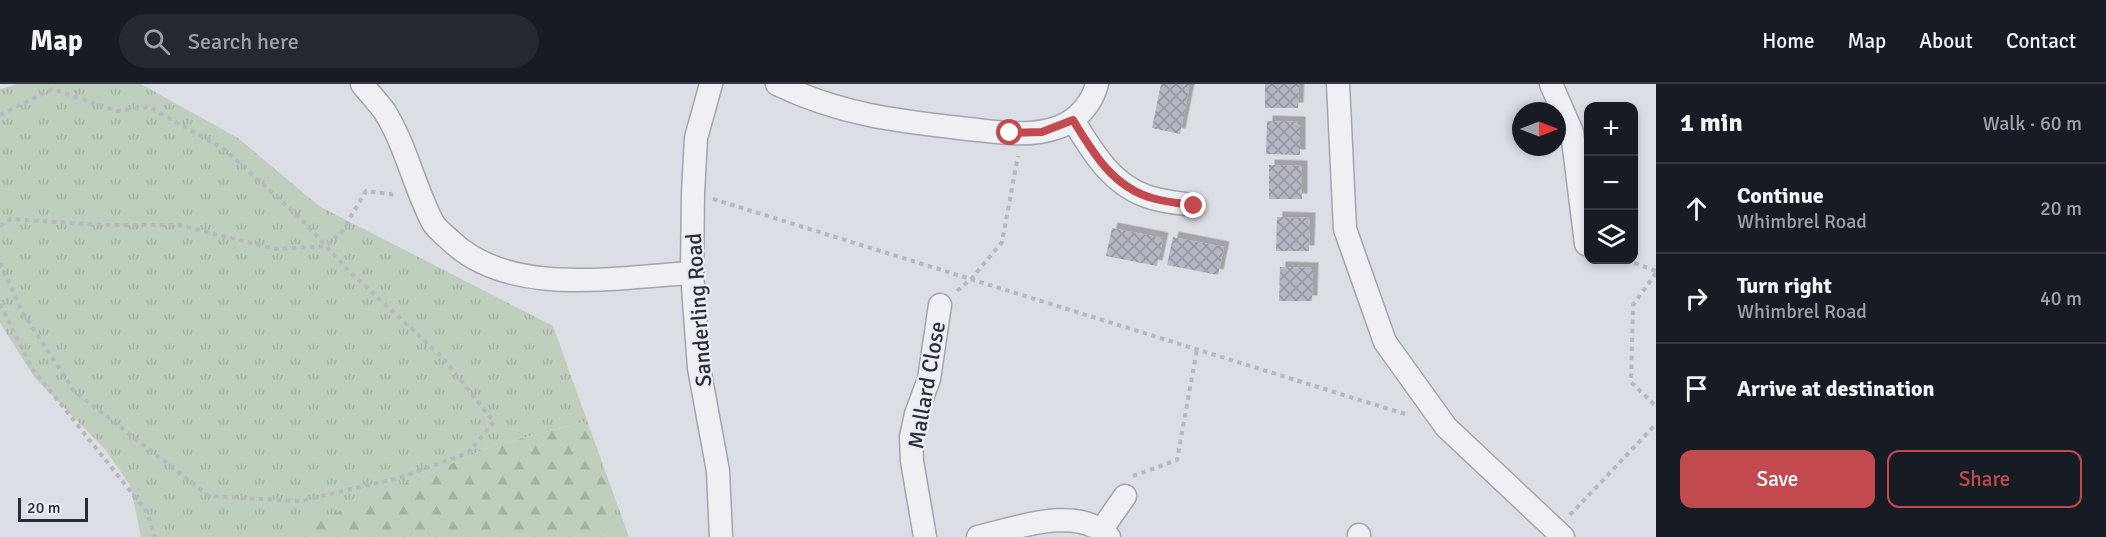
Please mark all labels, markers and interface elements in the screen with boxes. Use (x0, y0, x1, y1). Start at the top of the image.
search box (119, 14, 539, 68)
text: Map (30, 24, 83, 58)
icon: search (140, 25, 173, 58)
text: Search here (188, 28, 299, 55)
text: Home (1762, 28, 1815, 54)
text: Map (1848, 28, 1886, 54)
text: About (1919, 28, 1973, 54)
text: Contact (2006, 28, 2076, 54)
north arrow (1512, 102, 1566, 156)
map controls (1584, 102, 1638, 264)
button: + (1584, 102, 1638, 156)
text: 1 min (1680, 107, 1743, 139)
text: Walk · 60 m (1983, 111, 2082, 136)
route start (996, 119, 1022, 145)
button: − (1584, 156, 1638, 210)
text: Continue (1737, 182, 1824, 209)
route end (1180, 192, 1206, 218)
icon: ahead (1680, 192, 1713, 225)
text: 20 m (2040, 196, 2082, 221)
text: Whimbrel Road (1737, 209, 1867, 234)
button: layers (1584, 210, 1638, 264)
street label: Sanderling Road (680, 232, 717, 388)
text: Turn right (1737, 272, 1832, 299)
icon: right (1680, 282, 1713, 315)
text: 40 m (2040, 286, 2082, 311)
text: Whimbrel Road (1737, 299, 1867, 324)
street label: Mallard Close (902, 319, 951, 451)
icon: arrive (1680, 372, 1713, 405)
text: Arrive at destination (1737, 375, 1934, 402)
button: Save (1680, 450, 1875, 508)
button: Share (1887, 450, 2082, 508)
scale bar (18, 495, 88, 522)
text: 20 m (27, 498, 61, 518)

